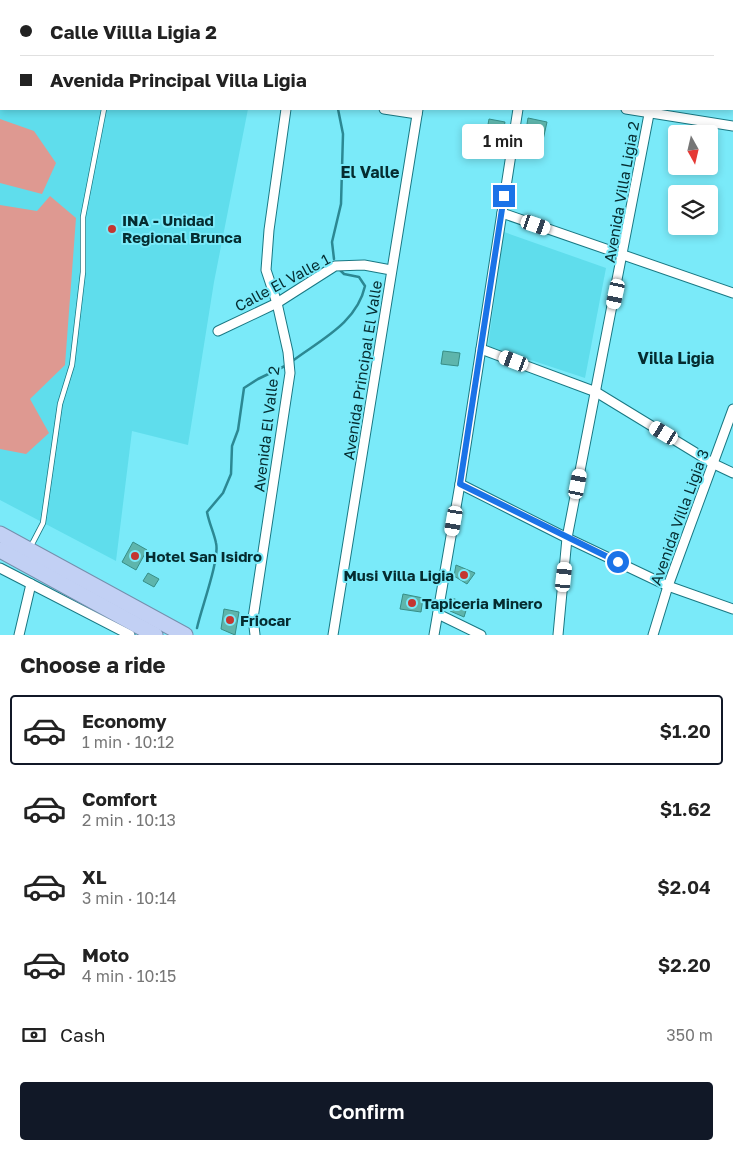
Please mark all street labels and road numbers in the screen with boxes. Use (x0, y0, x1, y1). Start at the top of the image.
street label: Avenida Villa Ligia 2 (600, 120, 642, 264)
street label: Calle El Valle 1 (231, 249, 333, 315)
street label: Avenida Principal El Valle (339, 279, 385, 461)
street label: Avenida El Valle 2 (249, 365, 283, 493)
street label: Avenida Villa Ligia 3 (646, 447, 712, 587)

